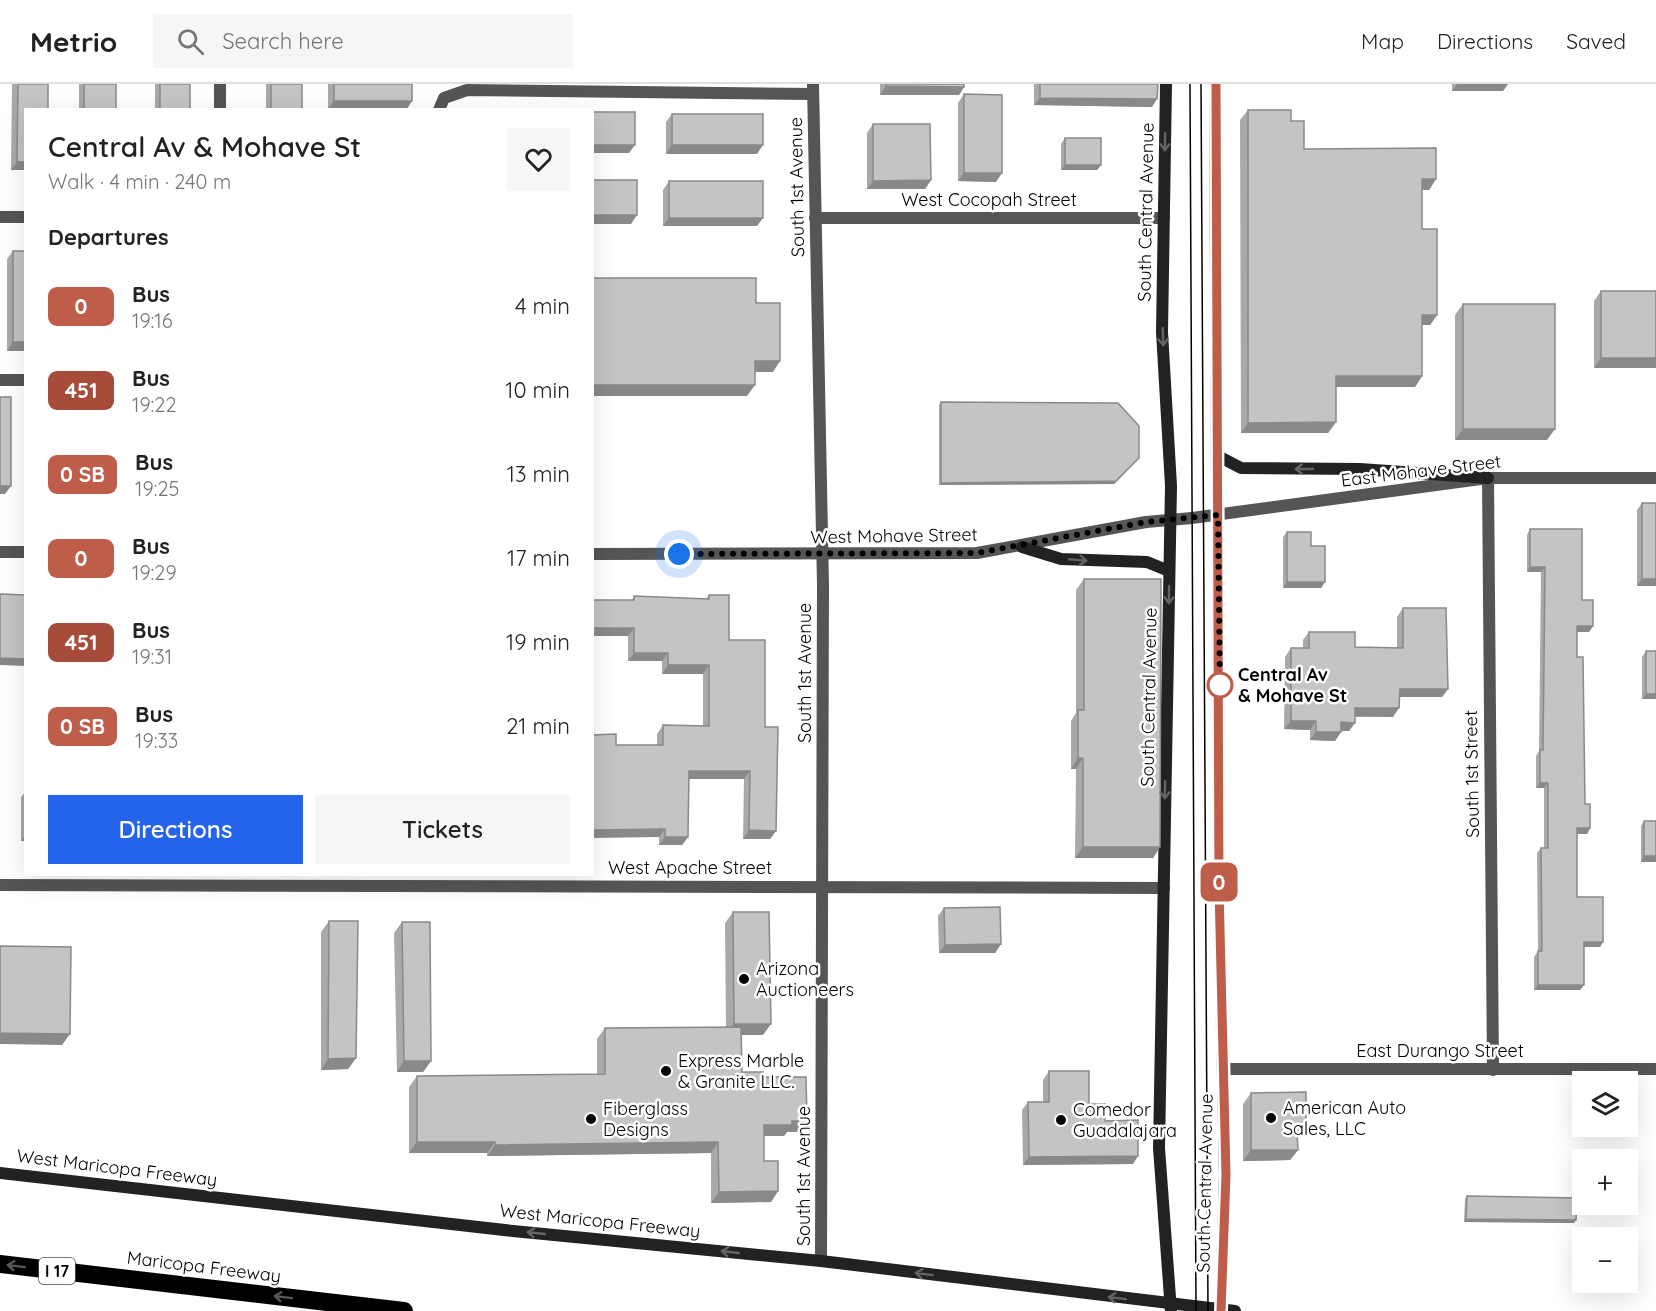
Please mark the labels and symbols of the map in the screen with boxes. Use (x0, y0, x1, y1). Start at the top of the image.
street label: South 1st Avenue (784, 117, 809, 257)
street label: South Central Avenue (1132, 122, 1159, 302)
one-way arrow (1159, 132, 1171, 152)
street label: West Cocopah Street (901, 188, 1077, 211)
one-way arrow (1157, 327, 1168, 347)
street label: East Mohave Street (1340, 449, 1502, 492)
one-way arrow (1294, 463, 1314, 475)
street label: West Mohave Street (810, 523, 978, 548)
your location (664, 539, 694, 569)
one-way arrow (1068, 555, 1088, 566)
one-way arrow (1163, 585, 1174, 605)
street label: South 1st Avenue (793, 603, 816, 743)
street label: South Central Avenue (1135, 607, 1162, 787)
place label: Central Av & Mohave St (1238, 663, 1347, 707)
marker: Central Av & Mohave St (1207, 672, 1233, 698)
street label: South 1st Street (1459, 710, 1484, 838)
one-way arrow (1160, 780, 1171, 800)
street label: West Apache Street (608, 856, 772, 879)
line badge: 0 (1200, 862, 1238, 902)
place label: Arizona Auctioneers (756, 957, 854, 1001)
marker: Arizona Auctioneers (737, 972, 751, 986)
street label: East Durango Street (1356, 1039, 1524, 1062)
place label: Express Marble & Granite LLC. (678, 1049, 804, 1093)
marker: Express Marble & Granite LLC. (659, 1064, 673, 1078)
street label: South Central Avenue (1191, 1093, 1218, 1273)
place label: American Auto Sales, LLC (1283, 1096, 1406, 1140)
place label: Fiberglass Designs (603, 1097, 688, 1141)
place label: Comedor Guadalajara (1073, 1098, 1177, 1142)
street label: South 1st Avenue (792, 1106, 815, 1246)
marker: American Auto Sales, LLC (1264, 1111, 1278, 1125)
marker: Fiberglass Designs (584, 1112, 598, 1126)
marker: Comedor Guadalajara (1054, 1113, 1068, 1127)
street label: West Maricopa Freeway (15, 1144, 219, 1191)
street label: West Maricopa Freeway (498, 1199, 702, 1242)
one-way arrow (526, 1227, 546, 1238)
street label: Maricopa Freeway (126, 1246, 282, 1287)
one-way arrow (721, 1246, 740, 1257)
road number: I 17 (39, 1258, 75, 1284)
one-way arrow (6, 1260, 26, 1271)
one-way arrow (914, 1268, 934, 1279)
one-way arrow (274, 1292, 294, 1303)
one-way arrow (1108, 1292, 1128, 1303)

